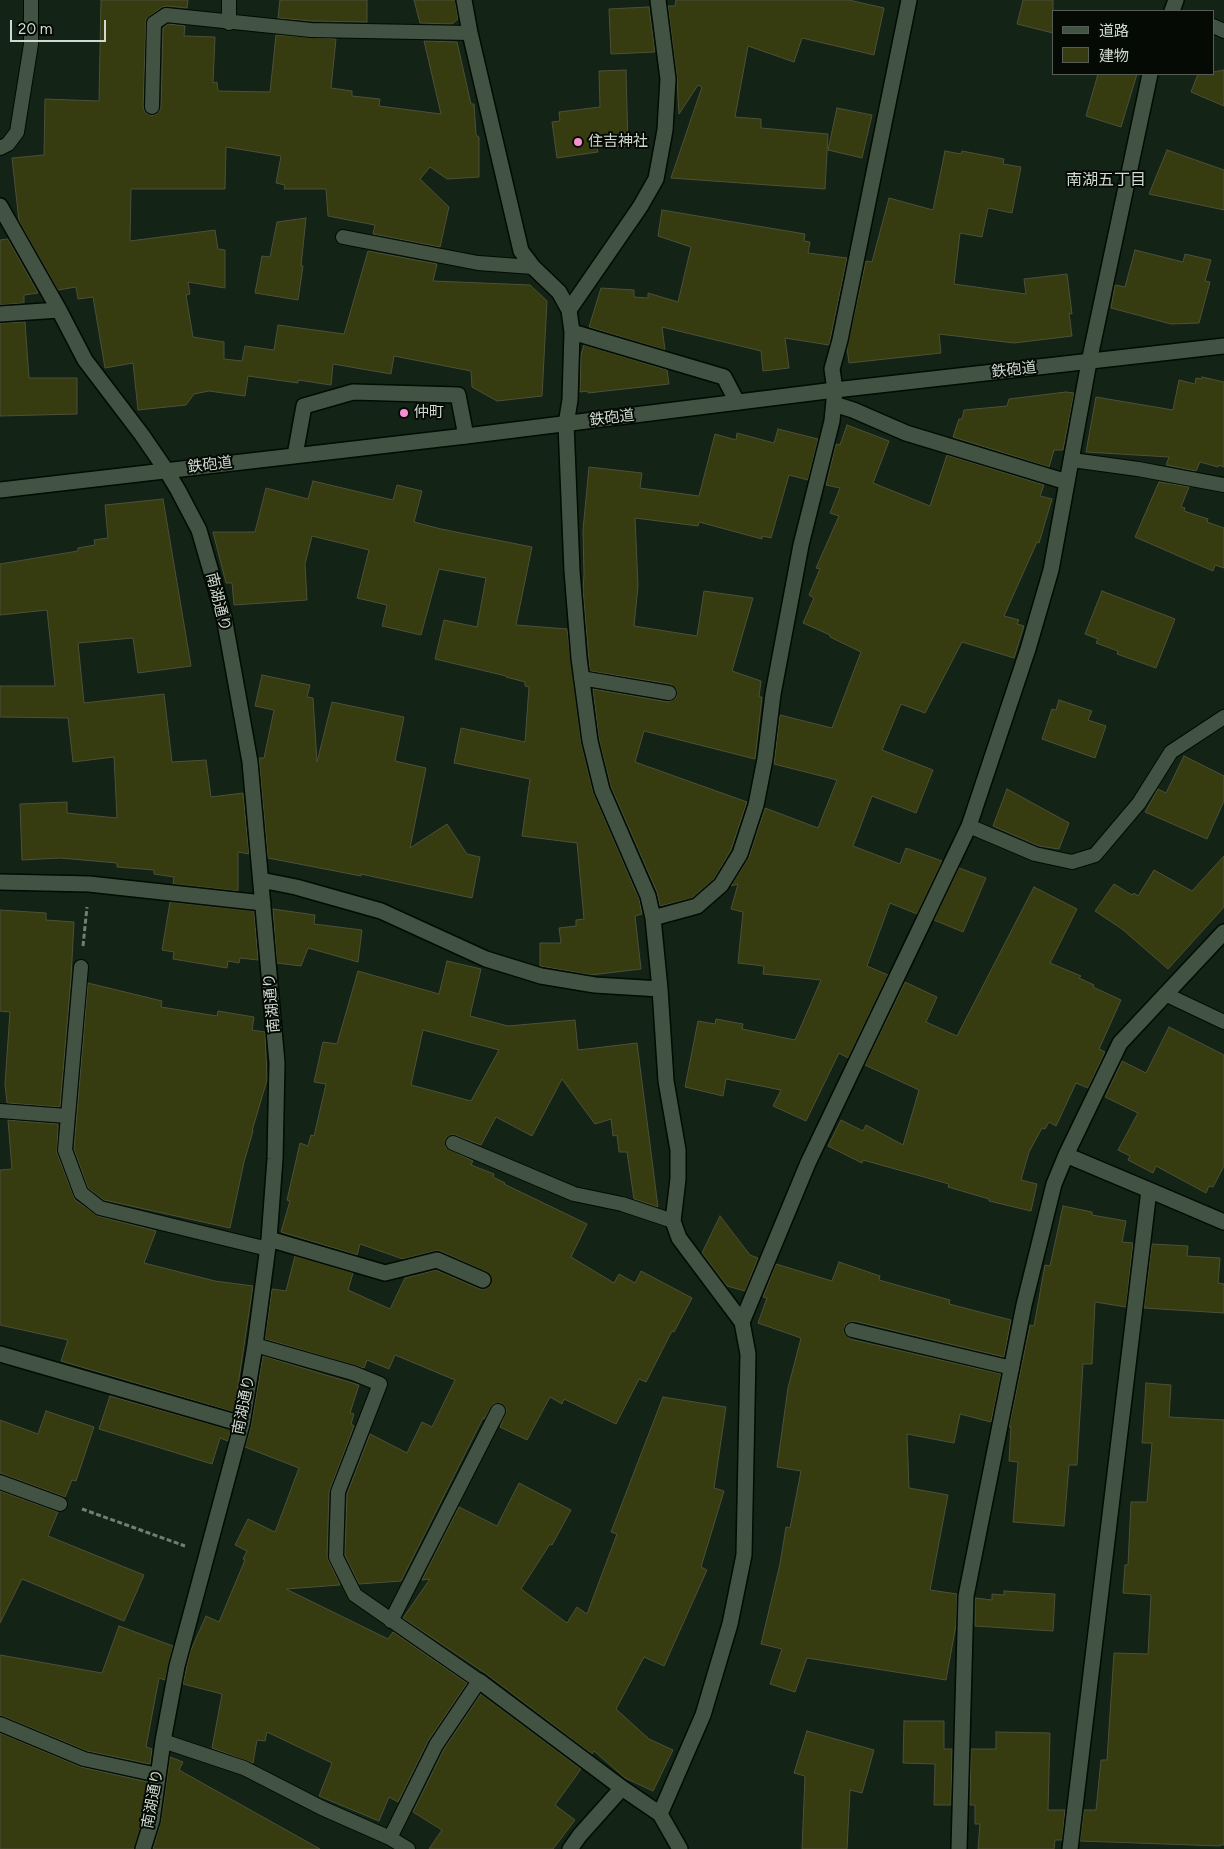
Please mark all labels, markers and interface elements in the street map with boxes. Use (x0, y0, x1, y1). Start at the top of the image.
scale bar (12, 10, 109, 42)
legend (1052, 10, 1214, 75)
text: 20 m (18, 20, 52, 38)
text: 道路 (1099, 22, 1129, 40)
text: 建物 (1099, 47, 1129, 65)
place label: 住吉神社 (588, 133, 648, 151)
marker: 住吉神社 (572, 136, 584, 148)
district label: 南湖五丁目 (1066, 170, 1146, 190)
street label: 鉄砲道 (991, 359, 1037, 381)
place label: 仲町 (414, 404, 444, 422)
street label: 鉄砲道 (589, 406, 635, 430)
marker: 仲町 (398, 407, 410, 419)
street label: 鉄砲道 (187, 453, 233, 477)
street label: 南湖通り (202, 571, 234, 633)
street label: 南湖通り (260, 972, 284, 1034)
street label: 南湖通り (229, 1374, 259, 1436)
street label: 南湖通り (139, 1768, 167, 1830)

